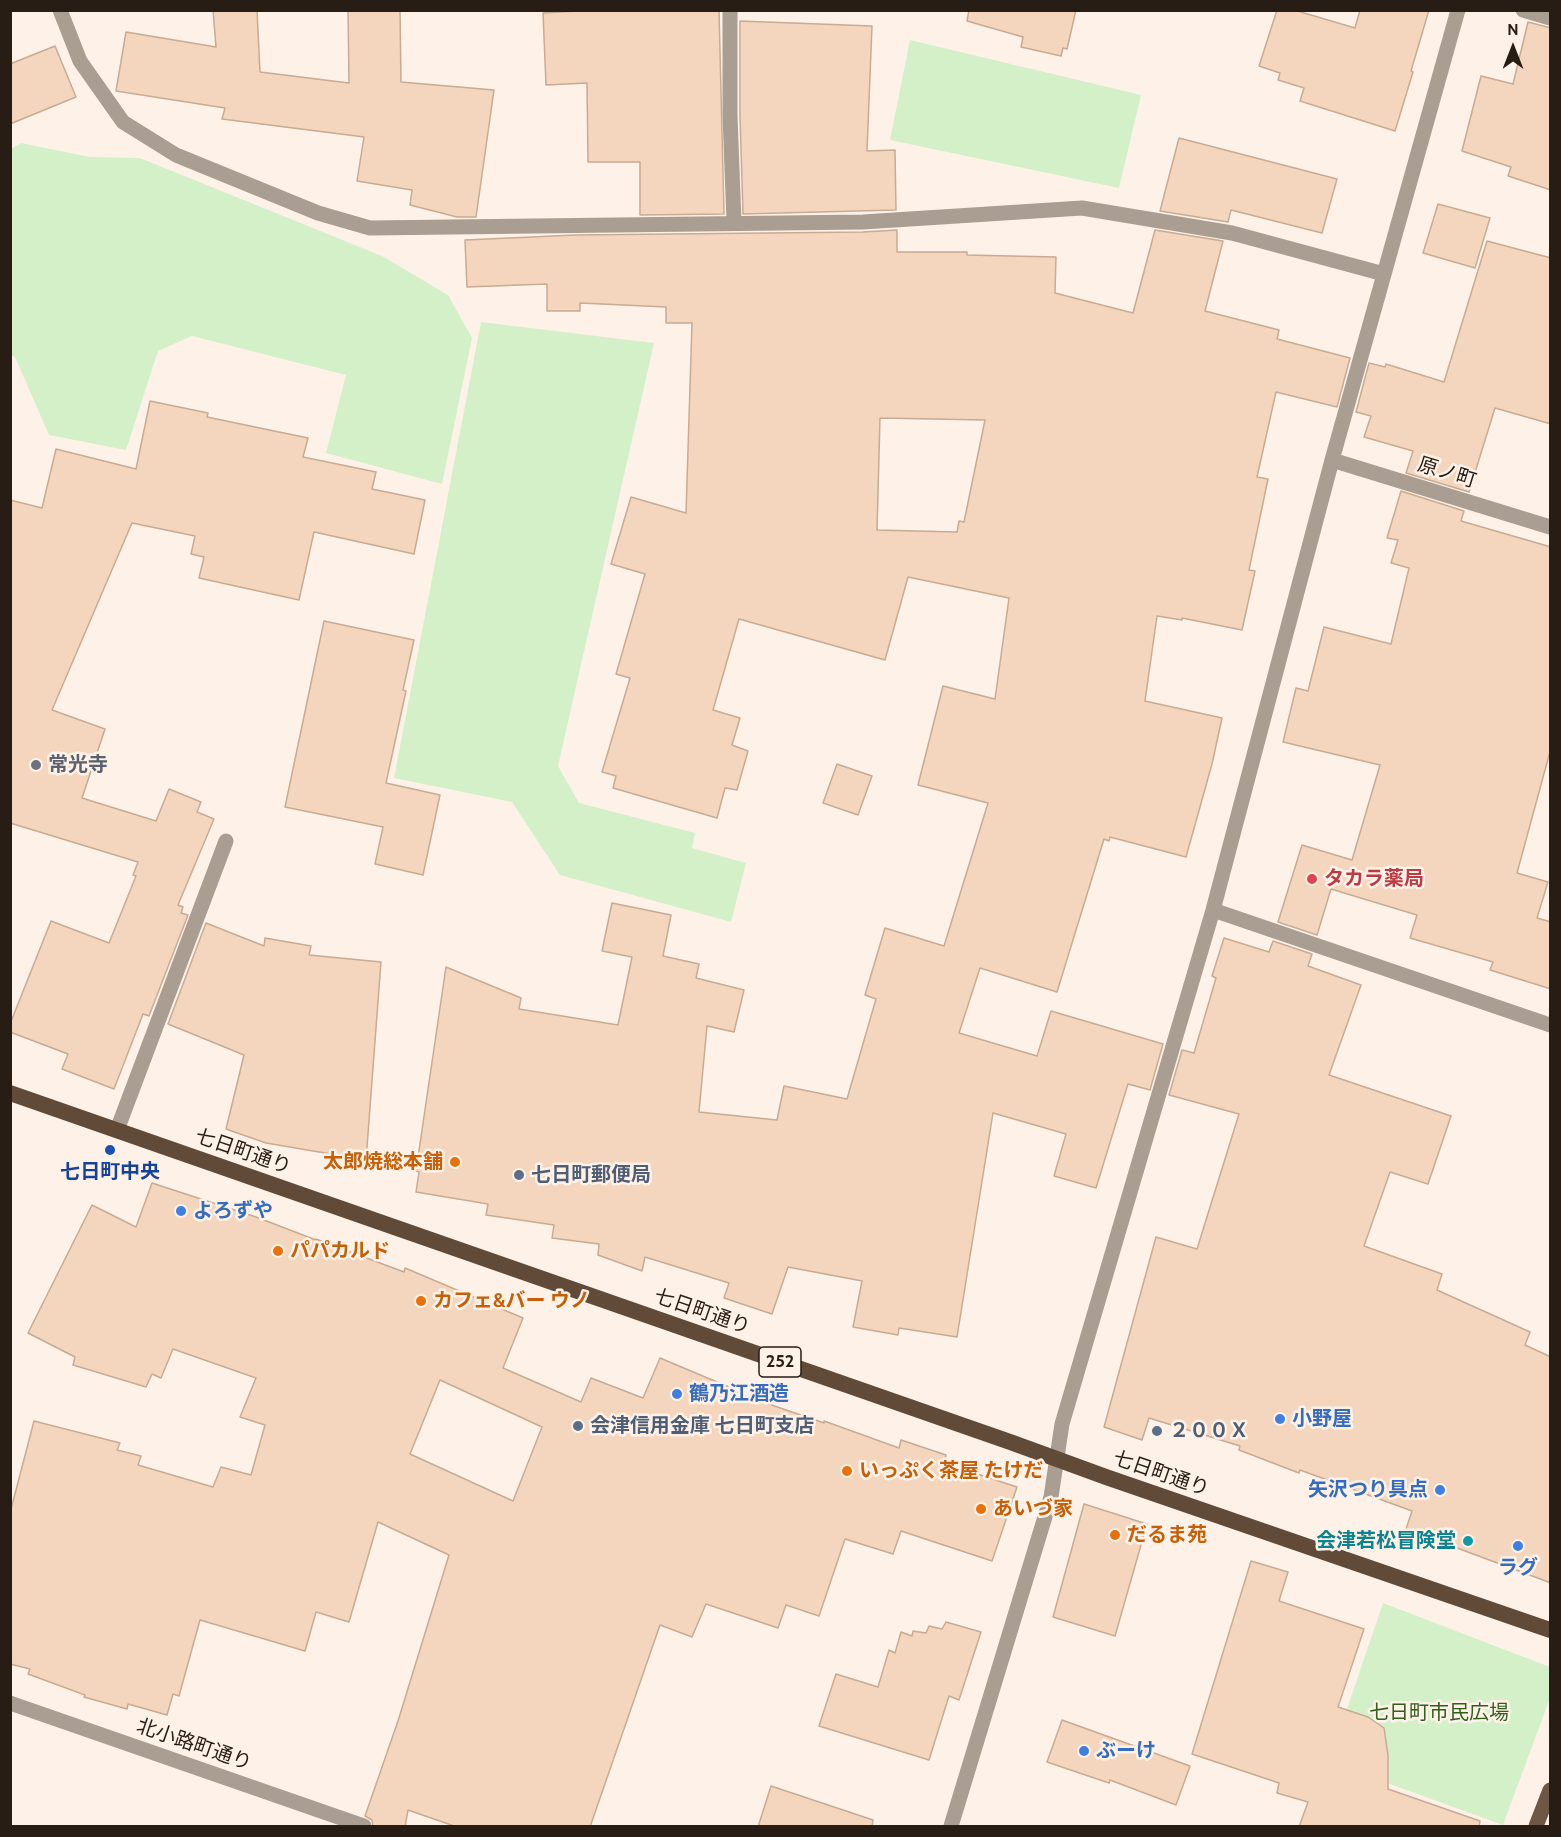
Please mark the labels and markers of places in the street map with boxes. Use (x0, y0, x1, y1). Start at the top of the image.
place label: 常光寺 (48, 753, 108, 777)
marker: 常光寺 (29, 758, 43, 772)
place label: タカラ薬局 (1324, 867, 1424, 891)
marker: タカラ薬局 (1305, 872, 1319, 886)
marker: 七日町中央 (103, 1143, 117, 1157)
place label: 太郎焼総本舗 (323, 1150, 443, 1174)
marker: 太郎焼総本舗 (448, 1155, 462, 1169)
place label: 七日町中央 (60, 1160, 160, 1184)
place label: 七日町郵便局 (531, 1163, 651, 1187)
marker: 七日町郵便局 (512, 1168, 526, 1182)
place label: よろずや (193, 1199, 273, 1223)
marker: よろずや (174, 1204, 188, 1218)
place label: パパカルド (290, 1239, 390, 1263)
marker: パパカルド (271, 1244, 285, 1258)
place label: カフェ&バー ウノ (433, 1289, 590, 1313)
marker: カフェ&バー ウノ (414, 1294, 428, 1308)
place label: 鶴乃江酒造 (689, 1382, 789, 1406)
marker: 鶴乃江酒造 (670, 1387, 684, 1401)
place label: 小野屋 (1292, 1407, 1352, 1431)
marker: 小野屋 (1273, 1412, 1287, 1426)
place label: 会津信用金庫 七日町支店 (590, 1414, 814, 1438)
marker: 会津信用金庫 七日町支店 (571, 1419, 585, 1433)
place label: ２００Ｘ (1169, 1419, 1249, 1443)
marker: ２００Ｘ (1150, 1424, 1164, 1438)
place label: いっぷく茶屋 たけだ (859, 1459, 1043, 1483)
marker: いっぷく茶屋 たけだ (840, 1464, 854, 1478)
place label: 矢沢つり具点 (1308, 1478, 1428, 1502)
marker: 矢沢つり具点 (1433, 1483, 1447, 1497)
place label: あいづ家 (993, 1497, 1073, 1521)
marker: あいづ家 (974, 1502, 988, 1516)
place label: だるま苑 (1127, 1523, 1207, 1547)
marker: だるま苑 (1108, 1528, 1122, 1542)
place label: 会津若松冒険堂 (1316, 1529, 1456, 1553)
marker: 会津若松冒険堂 (1461, 1534, 1475, 1548)
marker: ラグ (1511, 1539, 1525, 1553)
place label: ラグ (1498, 1556, 1538, 1580)
place label: ぶーけ (1096, 1739, 1156, 1763)
marker: ぶーけ (1077, 1744, 1091, 1758)

